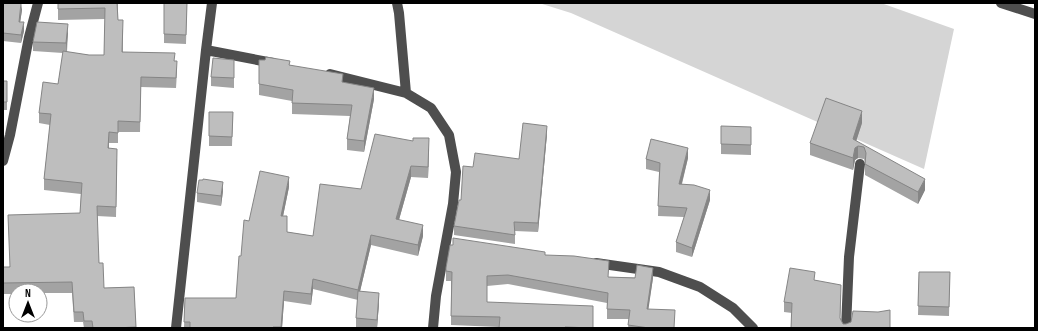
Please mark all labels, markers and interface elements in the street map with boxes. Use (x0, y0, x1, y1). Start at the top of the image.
north arrow (8, 283, 48, 323)
text: N (25, 287, 31, 300)

